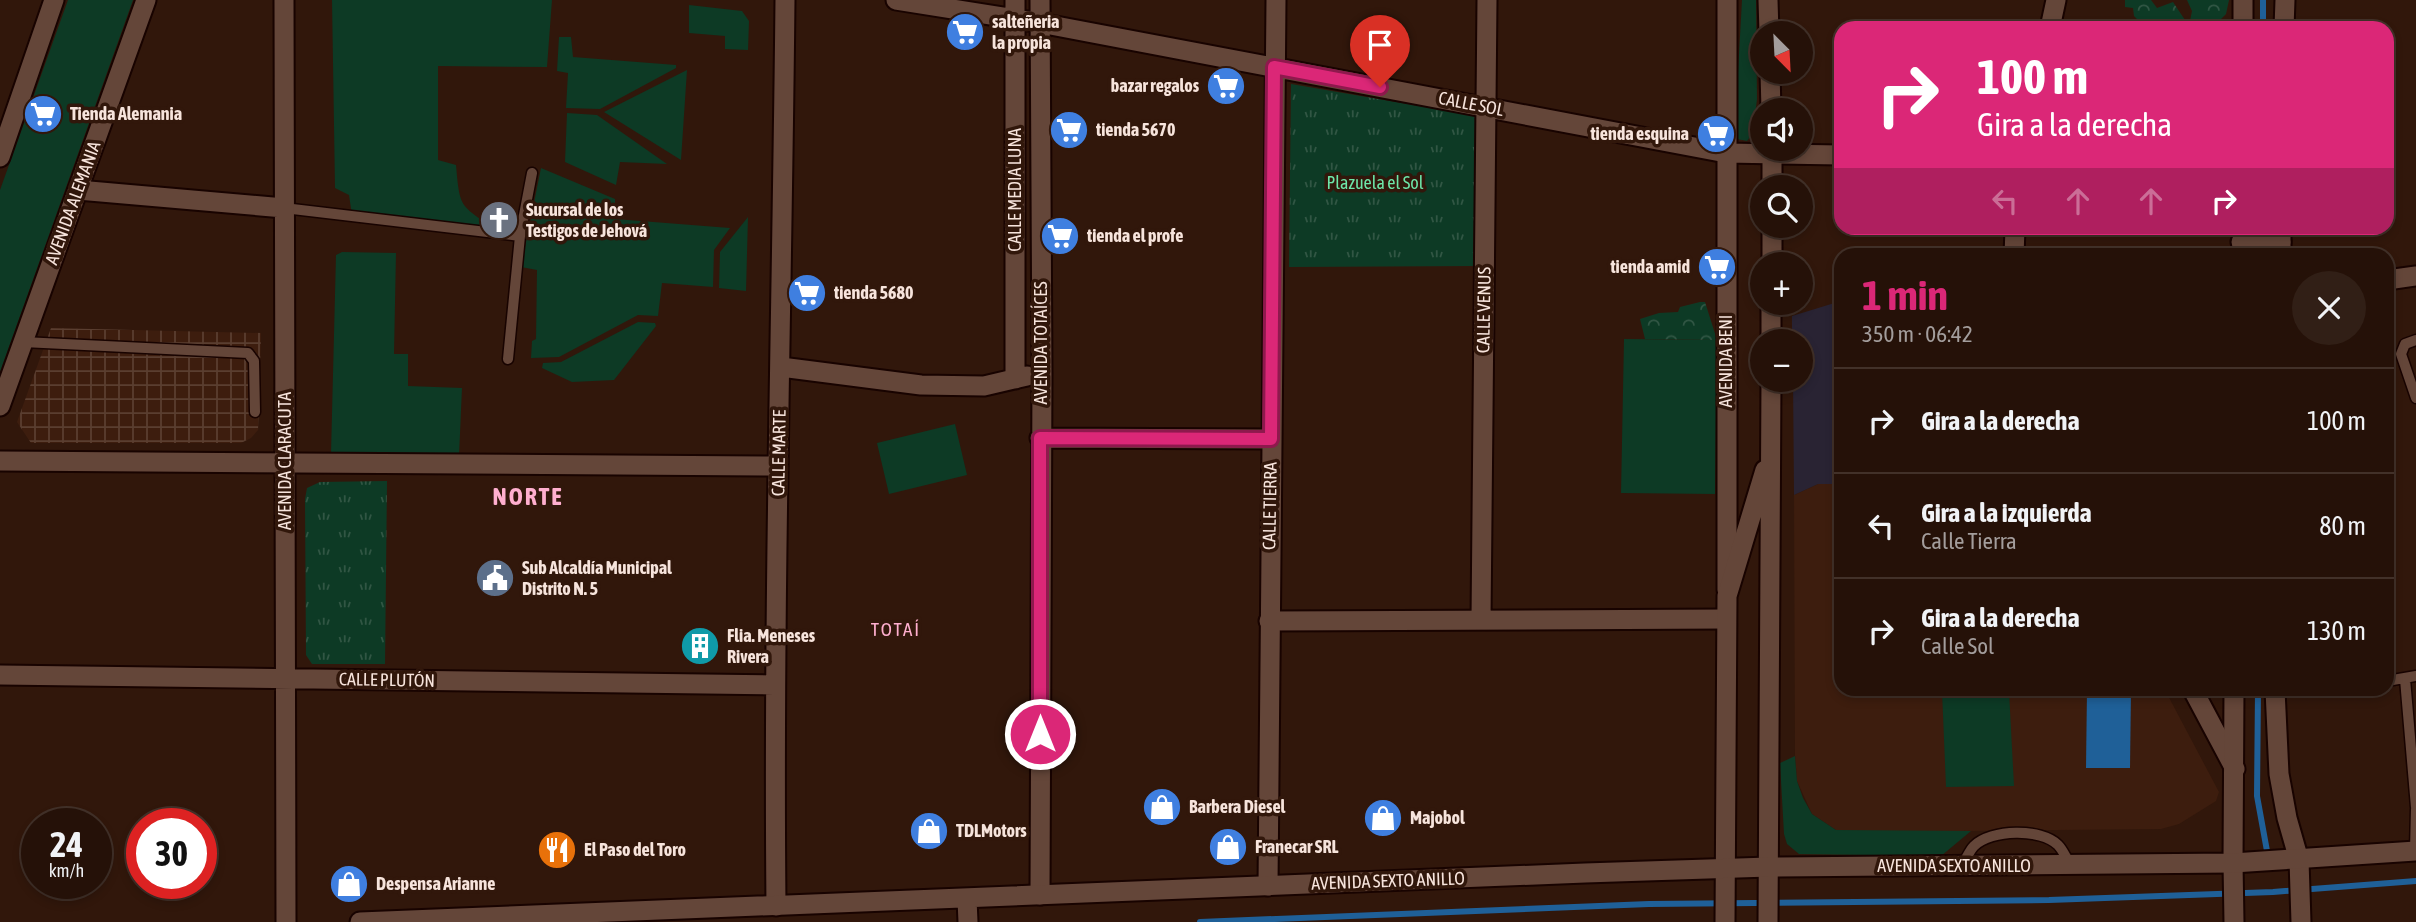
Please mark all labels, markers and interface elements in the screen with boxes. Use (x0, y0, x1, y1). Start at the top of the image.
supermarket icon: salteñeria la propia (944, 11, 986, 53)
place label: salteñeria la propia (992, 11, 1059, 53)
pin (1350, 15, 1410, 87)
north arrow (1750, 21, 1813, 84)
map controls (1750, 21, 1813, 392)
icon: arrive (1361, 26, 1399, 64)
text: 100 m (1977, 48, 2088, 104)
icon: right (1862, 49, 1953, 140)
supermarket icon: bazar regalos (1205, 65, 1247, 107)
place label: bazar regalos (1111, 75, 1200, 96)
street label: CALLE SOL (1437, 87, 1506, 120)
supermarket icon: Tienda Alemania (22, 93, 64, 135)
button: sound (1750, 98, 1813, 161)
place label: Tienda Alemania (70, 103, 182, 124)
text: Gira a la derecha (1977, 106, 2172, 143)
supermarket icon: tienda 5670 (1048, 109, 1090, 151)
supermarket icon: tienda esquina (1695, 113, 1737, 155)
place label: tienda 5670 (1095, 119, 1175, 140)
place label: tienda esquina (1589, 123, 1689, 144)
street label: CALLE MEDIA LUNA (1004, 128, 1025, 252)
street label: AVENIDA ALEMANIA (40, 138, 105, 267)
park label: Plazuela el Sol (1326, 172, 1424, 193)
button: search (1750, 175, 1813, 238)
icon: left (1986, 182, 2024, 220)
icon: ahead (2059, 182, 2097, 220)
icon: ahead (2132, 182, 2170, 220)
icon: right (2205, 182, 2243, 220)
church icon: Sucursal de los Testigos de Jehová (478, 199, 520, 241)
place label: Sucursal de los Testigos de Jehová (526, 199, 647, 241)
supermarket icon: tienda el profe (1039, 215, 1081, 257)
place label: tienda el profe (1086, 225, 1183, 246)
supermarket icon: tienda amid (1696, 246, 1738, 288)
button: + (1750, 252, 1813, 315)
place label: tienda amid (1609, 256, 1690, 277)
street label: CALLE VENUS (1472, 266, 1495, 353)
text: 1 min (1862, 271, 1948, 319)
button: close (2292, 271, 2366, 345)
supermarket icon: tienda 5680 (786, 272, 828, 314)
street label: AVENIDA TOTAÍCES (1030, 281, 1051, 405)
place label: tienda 5680 (833, 282, 913, 303)
street label: AVENIDA BENI (1715, 315, 1736, 407)
text: 350 m · 06:42 (1862, 321, 1973, 347)
button: − (1750, 329, 1813, 392)
street label: AVENIDA CLARACUTA (274, 392, 295, 530)
icon: right (1862, 402, 1900, 440)
text: Gira a la derecha (1921, 406, 2080, 436)
text: 100 m (2307, 406, 2366, 436)
street label: CALLE MARTE (767, 409, 790, 496)
street label: CALLE TIERRA (1258, 462, 1281, 550)
district label: NORTE (493, 483, 563, 510)
text: Gira a la izquierda (1921, 498, 2092, 528)
icon: left (1862, 507, 1900, 545)
text: 80 m (2319, 511, 2366, 541)
text: Calle Tierra (1921, 528, 2017, 554)
public building icon: Sub Alcaldía Municipal Distrito N. 5 (474, 557, 516, 599)
place label: Sub Alcaldía Municipal Distrito N. 5 (522, 557, 672, 599)
text: Gira a la derecha (1921, 603, 2080, 633)
icon: right (1862, 612, 1900, 650)
text: 130 m (2307, 616, 2366, 646)
district label: TOTAÍ (871, 618, 921, 640)
building icon: Flia. Meneses Rivera (679, 625, 721, 667)
place label: Flia. Meneses Rivera (727, 625, 816, 667)
text: Calle Sol (1921, 633, 1994, 659)
street label: CALLE PLUTÓN (339, 668, 435, 691)
position arrow (1003, 697, 1077, 771)
shop icon: Barbera Diesel (1141, 786, 1183, 828)
place label: Barbera Diesel (1189, 796, 1286, 817)
shop icon: Majobol (1362, 797, 1404, 839)
place label: Majobol (1410, 807, 1465, 828)
speed limit sign: 30 (126, 808, 217, 899)
shop icon: TDLMotors (908, 810, 950, 852)
place label: TDLMotors (956, 820, 1027, 841)
text: 24 (50, 824, 83, 864)
shop icon: Franecar SRL (1207, 826, 1249, 868)
restaurant icon: El Paso del Toro (536, 829, 578, 871)
place label: Franecar SRL (1255, 836, 1338, 857)
place label: El Paso del Toro (584, 839, 686, 860)
street label: AVENIDA SEXTO ANILLO (1877, 855, 2031, 876)
text: km/h (49, 860, 84, 881)
shop icon: Despensa Arianne (328, 863, 370, 905)
street label: AVENIDA SEXTO ANILLO (1311, 867, 1465, 894)
place label: Despensa Arianne (376, 873, 496, 894)

